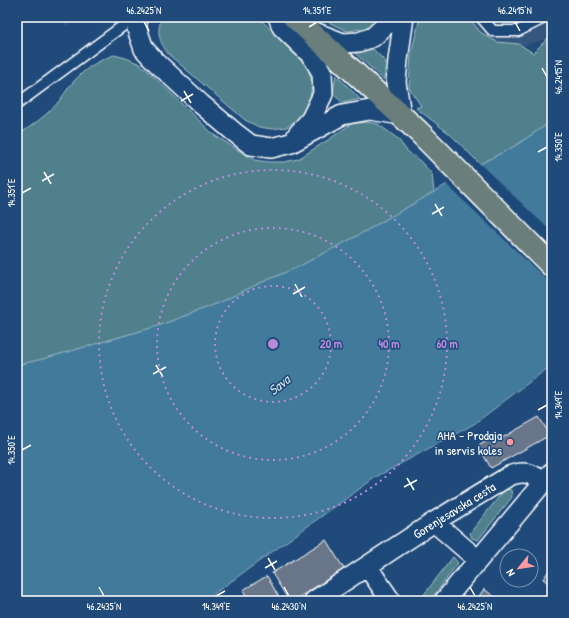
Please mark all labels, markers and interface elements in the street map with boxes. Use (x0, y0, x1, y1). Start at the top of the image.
text: 46.2425°N (127, 4, 161, 17)
text: 14.351°E (303, 4, 332, 17)
text: 46.2415°N (498, 4, 532, 17)
text: 46.2415°N (552, 60, 565, 94)
text: 14.350°E (552, 132, 565, 162)
text: 14.351°E (5, 178, 18, 207)
text: 20 m (320, 335, 342, 352)
text: 40 m (379, 335, 399, 352)
text: 60 m (436, 335, 458, 352)
centre of rings (266, 337, 280, 351)
water label: Sava (264, 369, 295, 399)
text: 14.349°E (552, 390, 565, 419)
place label: AHA - Prodaja in servis koles (435, 426, 502, 459)
text: 14.350°E (5, 435, 18, 465)
marker: AHA - Prodaja in servis koles (505, 437, 515, 447)
street label: Gorenjesavska cesta (409, 477, 499, 543)
north arrow (499, 548, 539, 588)
text: N (503, 567, 518, 579)
text: 46.2435°N (87, 600, 121, 613)
text: 14.349°E (202, 600, 231, 613)
text: 46.2430°N (272, 600, 306, 613)
text: 46.2425°N (458, 600, 492, 613)

